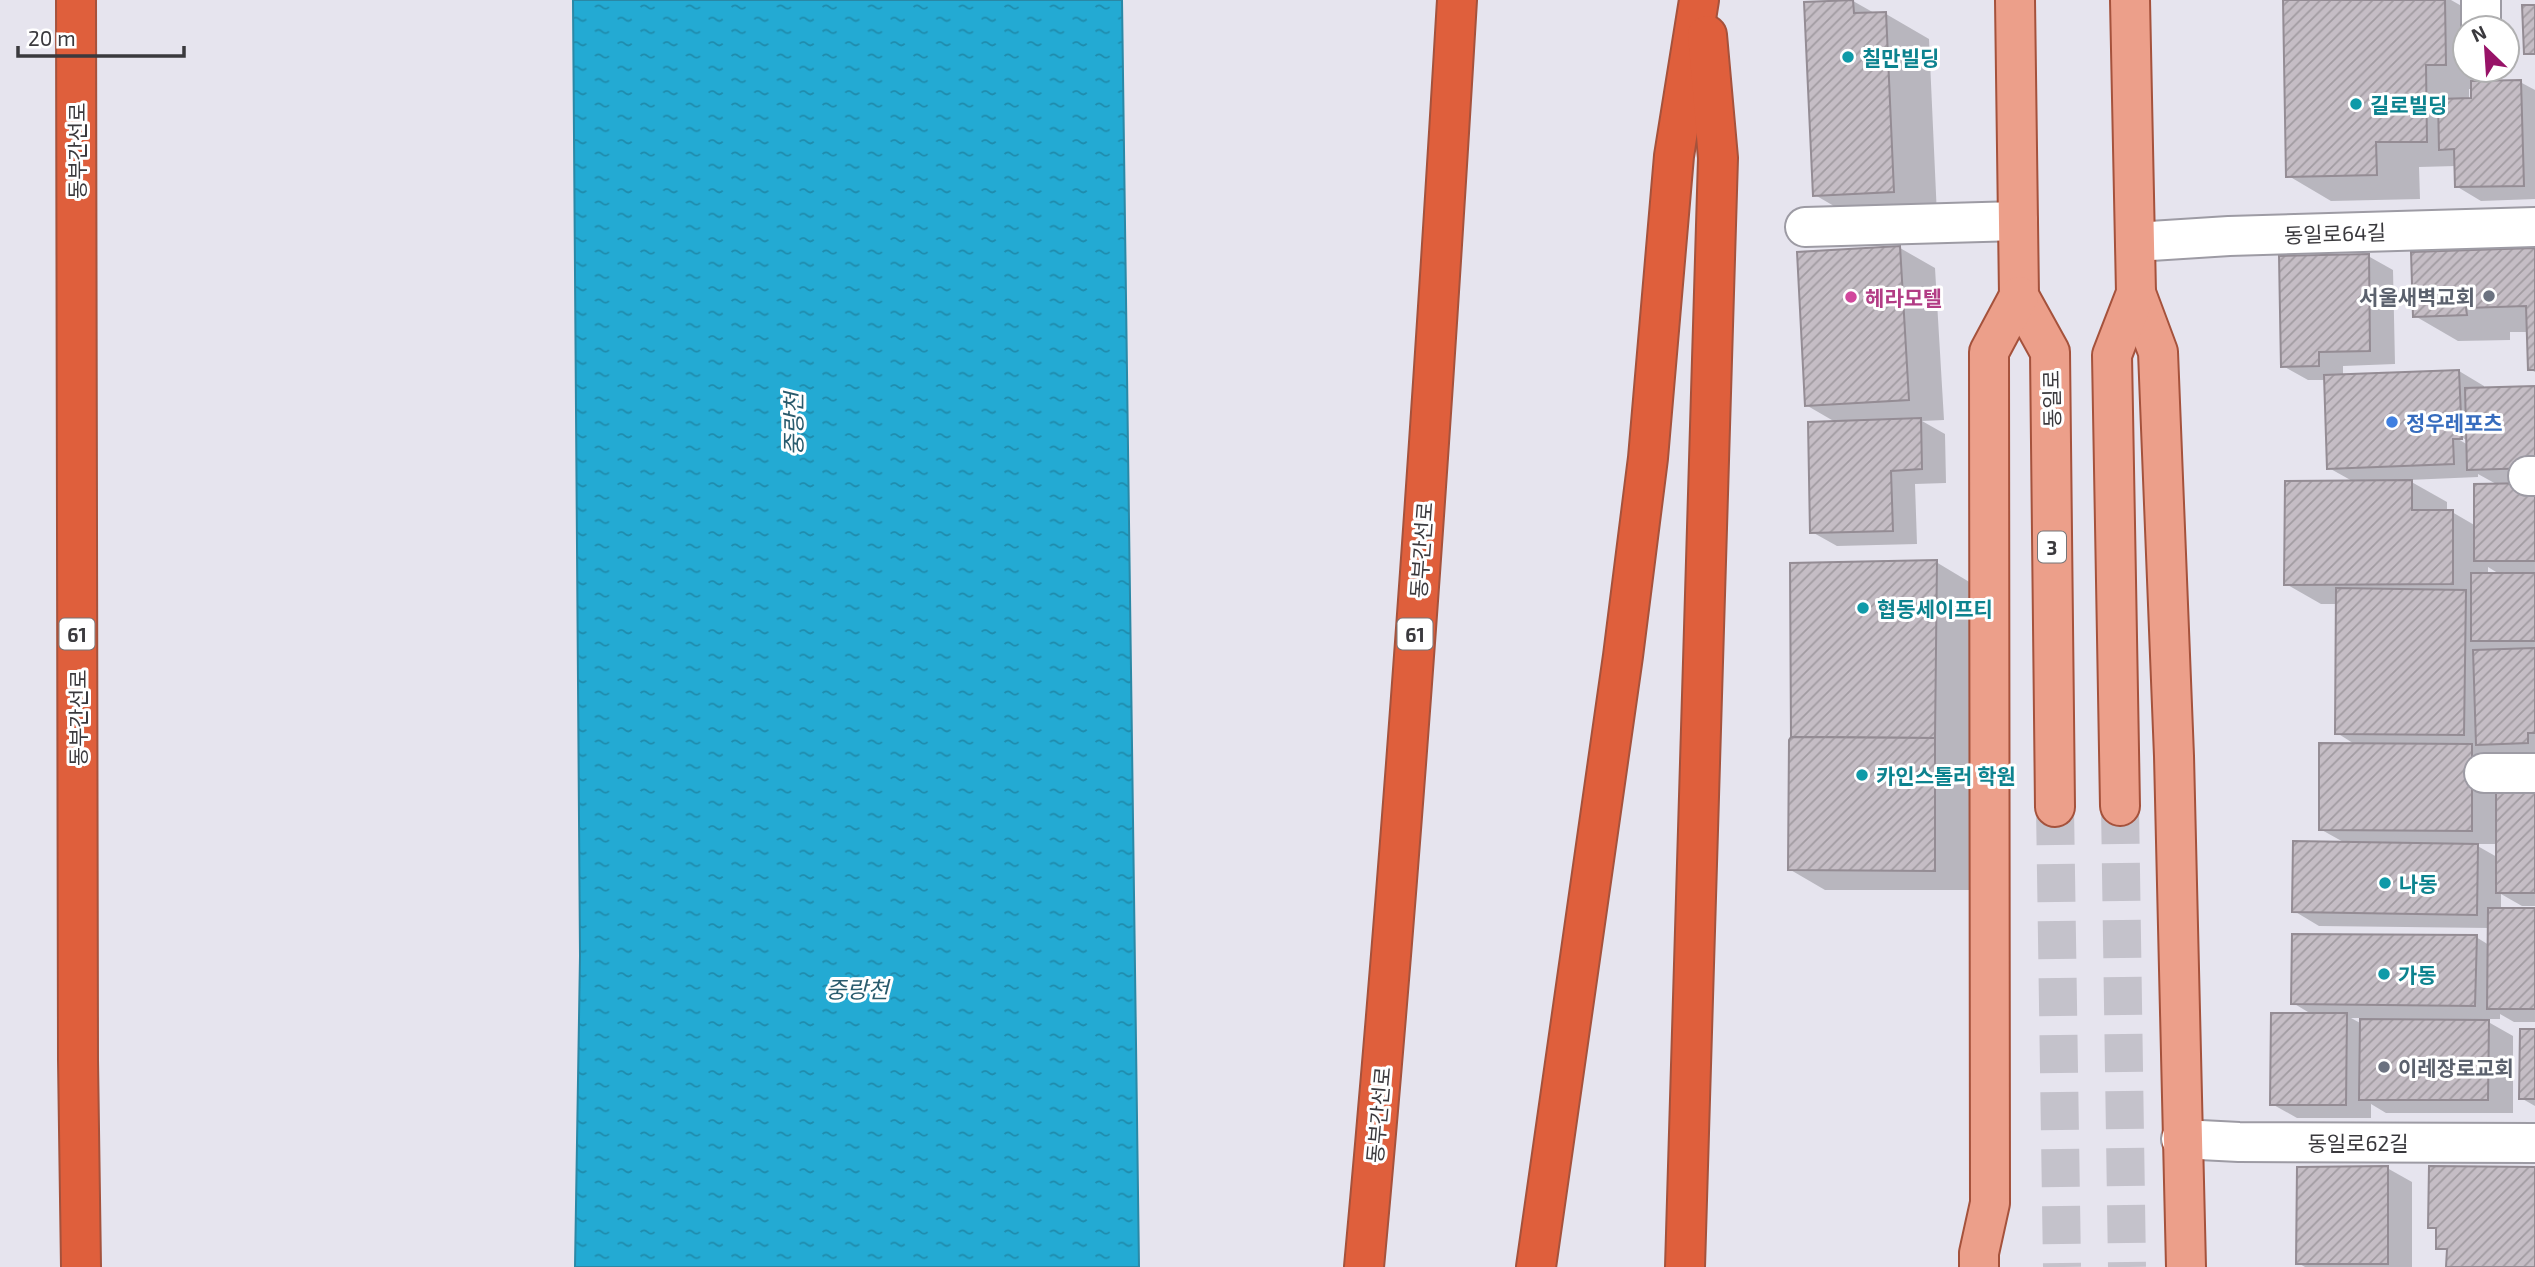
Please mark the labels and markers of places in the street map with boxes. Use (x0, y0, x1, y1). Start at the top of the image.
place label: 칠만빌딩 (1862, 45, 1939, 70)
marker: 칠만빌딩 (1840, 49, 1856, 65)
place label: 길로빌딩 (2370, 92, 2447, 117)
marker: 길로빌딩 (2348, 96, 2364, 112)
place label: 서울새벽교회 (2359, 284, 2475, 309)
place label: 헤라모텔 (1865, 285, 1942, 310)
marker: 서울새벽교회 (2481, 288, 2497, 304)
marker: 헤라모텔 (1843, 289, 1859, 305)
place label: 정우레포츠 (2406, 410, 2503, 435)
marker: 정우레포츠 (2384, 414, 2400, 430)
place label: 협동세이프티 (1877, 596, 1993, 621)
marker: 협동세이프티 (1855, 600, 1871, 616)
place label: 카인스톨러 학원 (1876, 763, 2016, 788)
marker: 카인스톨러 학원 (1854, 767, 1870, 783)
place label: 나동 (2399, 871, 2438, 896)
marker: 나동 (2377, 875, 2393, 891)
place label: 가동 (2398, 962, 2437, 987)
marker: 가동 (2376, 966, 2392, 982)
place label: 이레장로교회 (2398, 1055, 2514, 1080)
marker: 이레장로교회 (2376, 1059, 2392, 1075)

